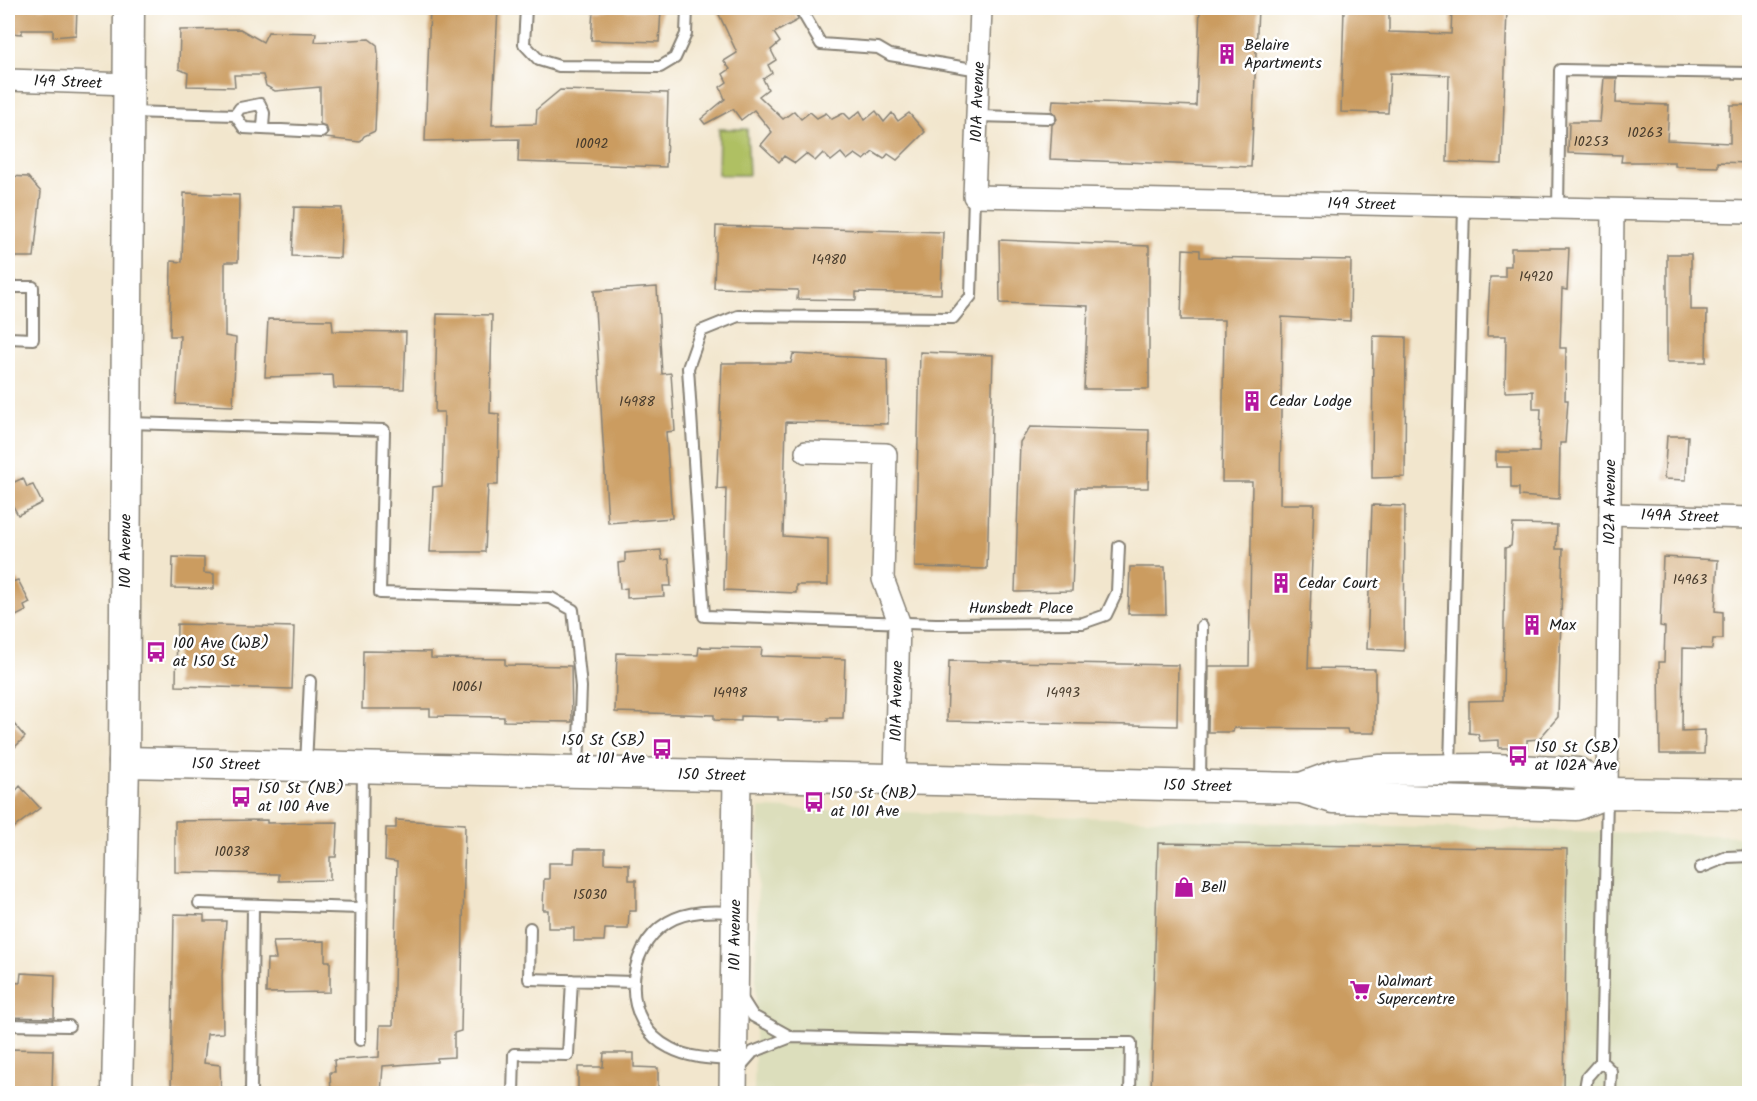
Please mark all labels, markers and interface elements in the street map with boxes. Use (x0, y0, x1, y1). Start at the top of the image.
place label: Belaire Apartments (1244, 33, 1322, 76)
building icon: Belaire Apartments (1215, 42, 1239, 66)
street label: 101A Avenue (964, 61, 992, 143)
street label: 149 Street (33, 68, 104, 96)
house number: 10263 (1627, 122, 1663, 144)
house number: 10253 (1573, 131, 1609, 153)
house number: 10092 (575, 133, 609, 155)
street label: 149 Street (1327, 191, 1397, 217)
house number: 14980 (812, 249, 846, 271)
house number: 14920 (1519, 266, 1553, 288)
building icon: Cedar Lodge (1240, 389, 1264, 413)
place label: Cedar Lodge (1269, 389, 1352, 414)
house number: 14988 (619, 391, 655, 413)
street label: 102A Avenue (1597, 459, 1623, 545)
street label: 149A Street (1640, 502, 1720, 530)
street label: 100 Avenue (113, 514, 138, 588)
house number: 14963 (1673, 569, 1707, 591)
building icon: Cedar Court (1269, 571, 1293, 595)
place label: Cedar Court (1298, 571, 1379, 596)
street label: Hunsbedt Place (969, 596, 1073, 621)
building icon: Max (1520, 613, 1544, 637)
place label: Max (1549, 613, 1577, 638)
place label: 100 Ave (WB) at 150 St (173, 631, 269, 674)
bus stop icon: 100 Ave (WB) at 150 St (144, 640, 168, 664)
street label: 101A Avenue (884, 660, 910, 742)
house number: 10061 (452, 676, 482, 698)
house number: 14998 (713, 682, 748, 704)
house number: 14993 (1046, 682, 1080, 704)
place label: 150 St (SB) at 101 Ave (561, 728, 645, 771)
place label: 150 St (SB) at 102A Ave (1535, 735, 1619, 778)
bus stop icon: 150 St (SB) at 101 Ave (650, 737, 674, 761)
bus stop icon: 150 St (SB) at 102A Ave (1506, 744, 1530, 768)
street label: 150 Street (191, 751, 261, 778)
street label: 150 Street (677, 762, 747, 788)
street label: 150 Street (1163, 772, 1233, 799)
place label: 150 St (NB) at 100 Ave (258, 776, 344, 819)
place label: 150 St (NB) at 101 Ave (831, 781, 917, 824)
bus stop icon: 150 St (NB) at 100 Ave (229, 785, 253, 809)
bus stop icon: 150 St (NB) at 101 Ave (802, 790, 826, 814)
house number: 10038 (215, 841, 250, 863)
shop icon: Bell (1172, 875, 1196, 899)
place label: Bell (1201, 875, 1226, 900)
house number: 15030 (573, 884, 607, 906)
street label: 101 Avenue (722, 899, 748, 971)
place label: Walmart Supercentre (1377, 969, 1455, 1012)
supermarket icon: Walmart Supercentre (1348, 978, 1372, 1002)

